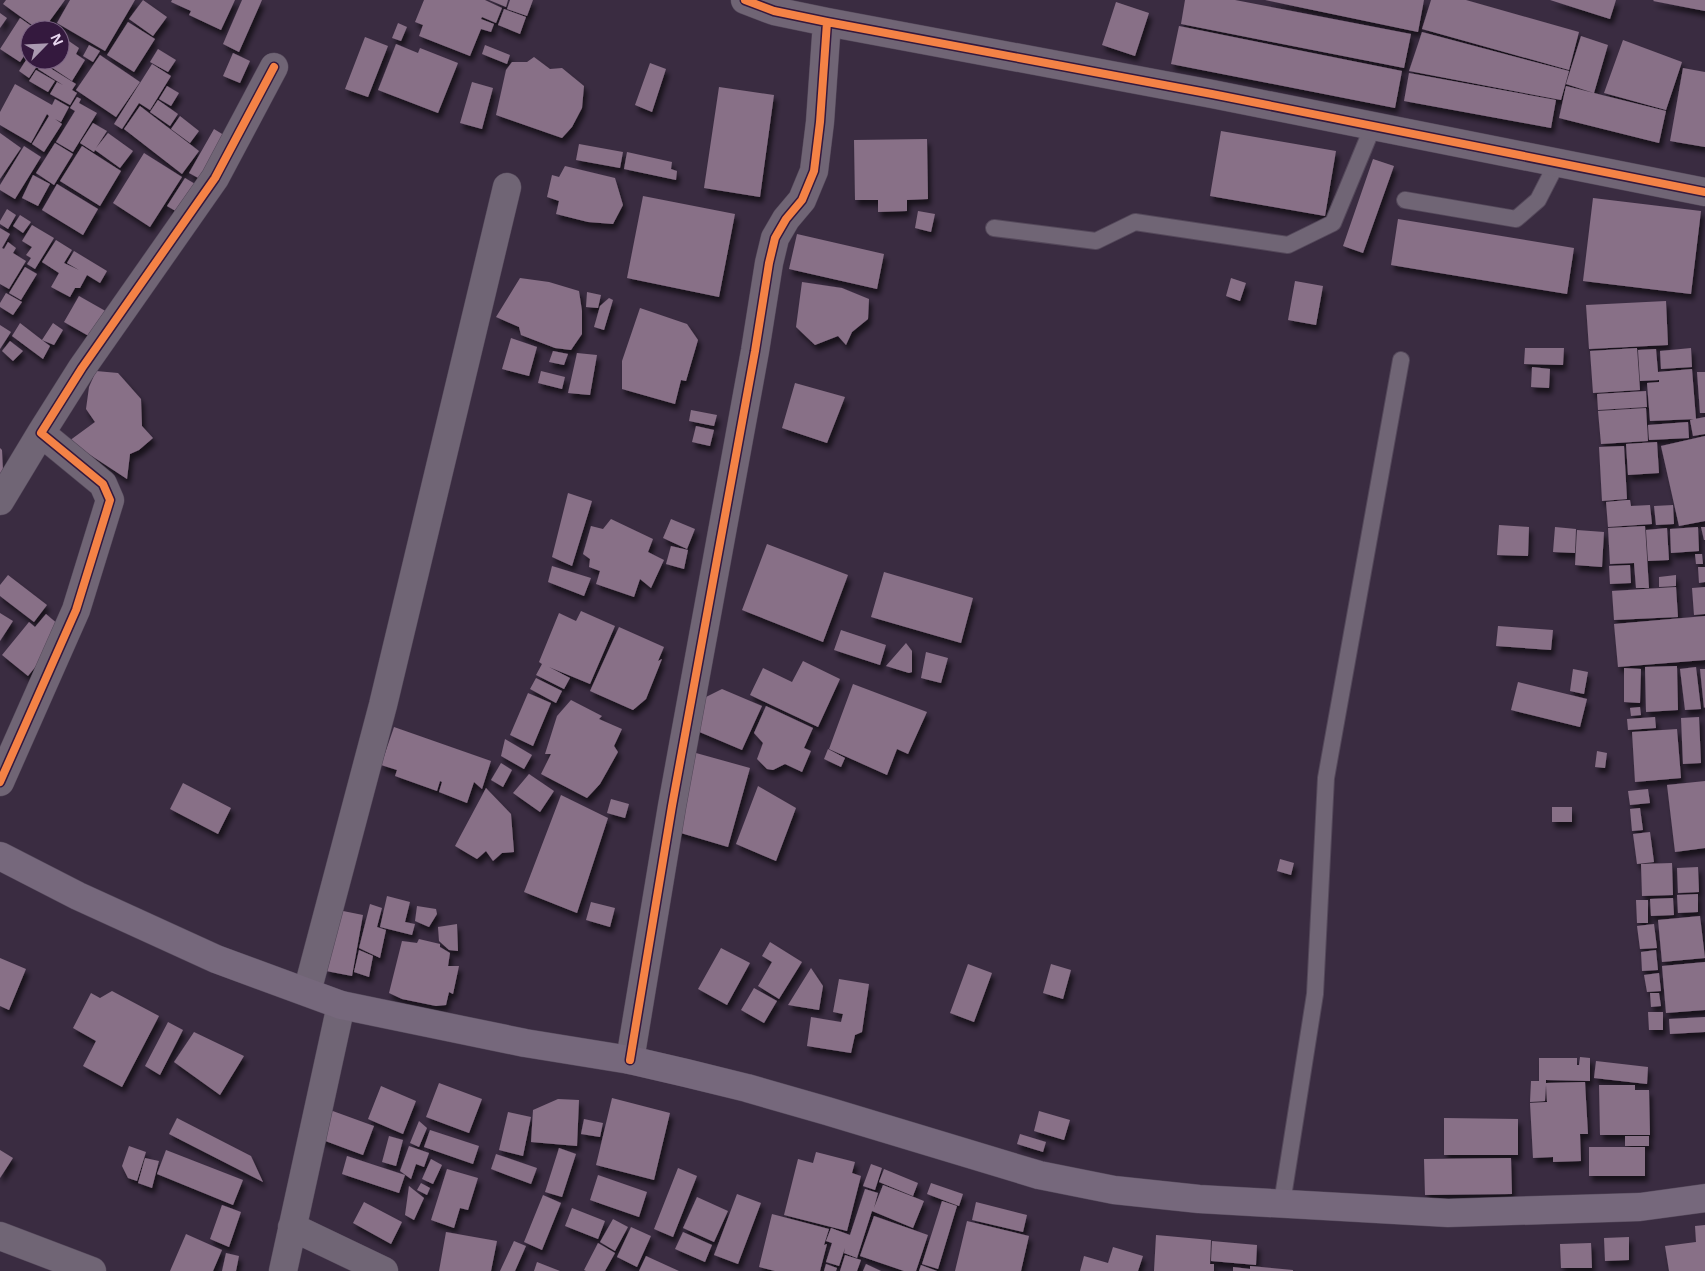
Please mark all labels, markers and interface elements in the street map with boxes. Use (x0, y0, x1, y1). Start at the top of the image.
north arrow (20, 20, 70, 70)
text: N (46, 30, 68, 49)

